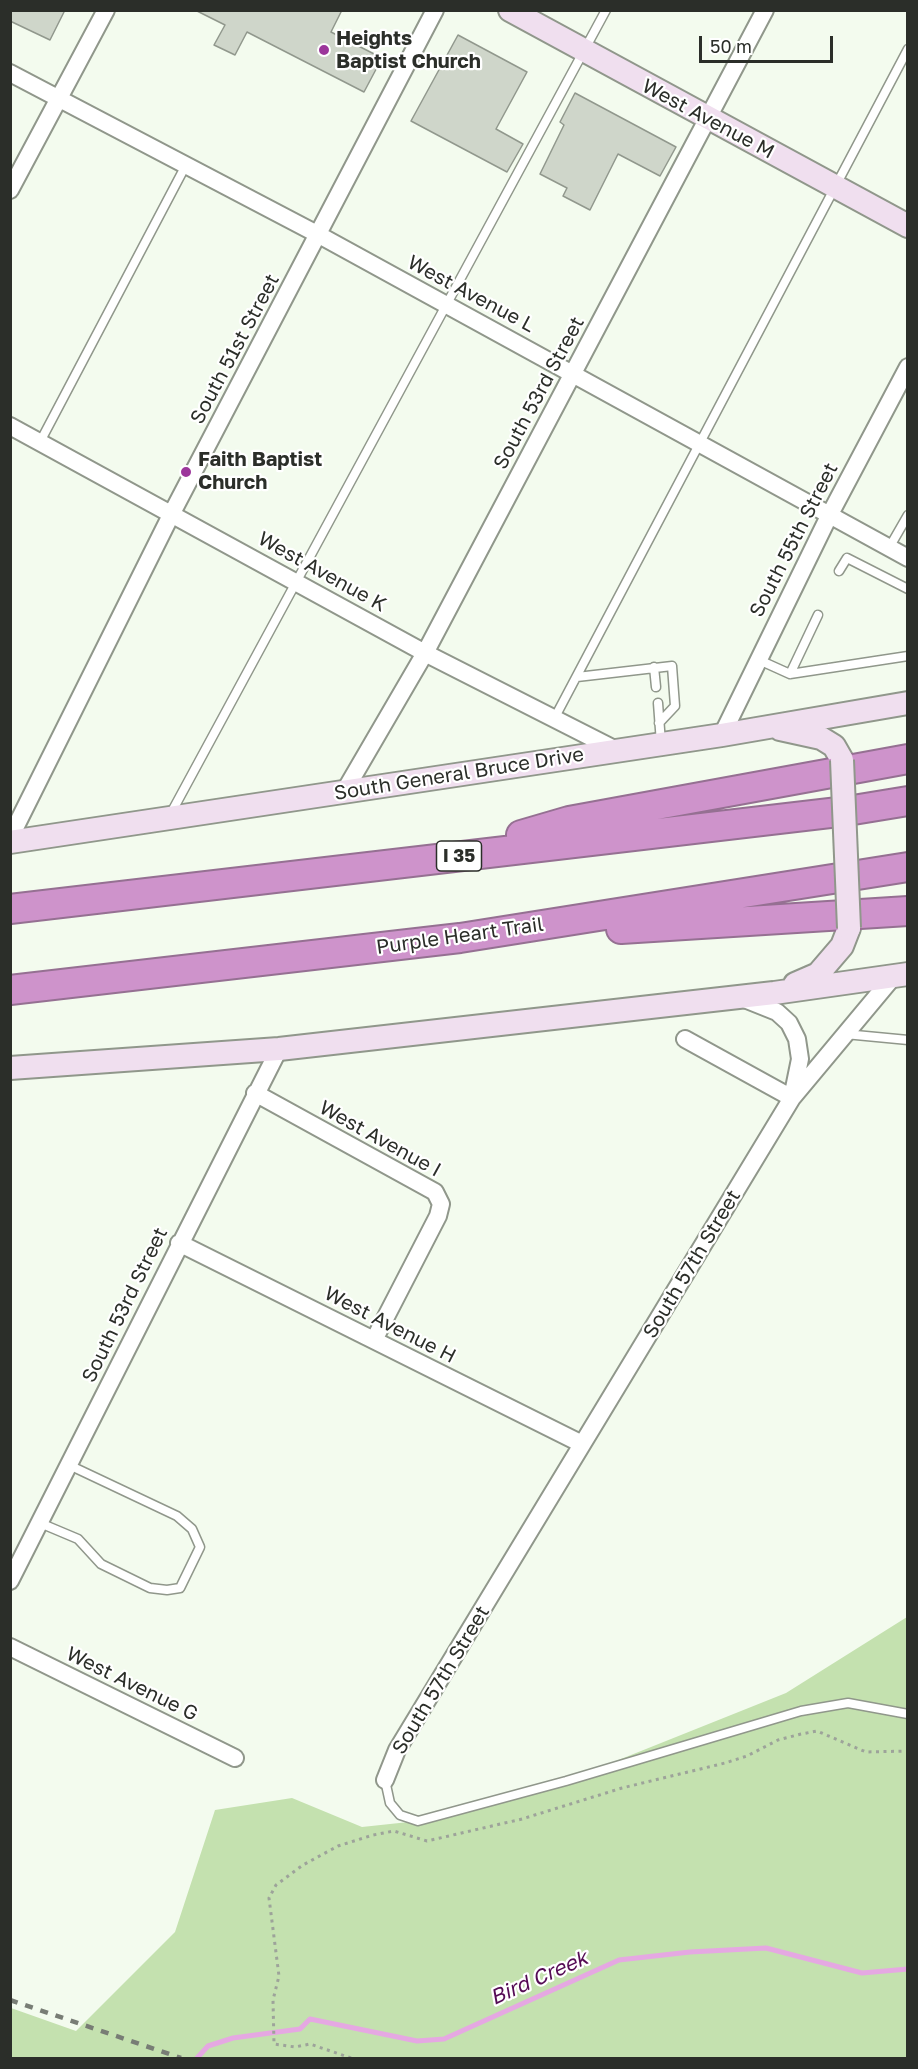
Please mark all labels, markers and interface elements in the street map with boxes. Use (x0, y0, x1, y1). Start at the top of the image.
scale bar (702, 24, 836, 62)
place label: Heights Baptist Church (336, 27, 481, 74)
text: 50 m (710, 35, 752, 57)
marker: Heights Baptist Church (317, 43, 331, 57)
street label: West Avenue M (638, 74, 778, 164)
street label: West Avenue L (403, 250, 539, 338)
street label: South 51st Street (185, 270, 285, 428)
street label: South 53rd Street (489, 312, 589, 474)
place label: Faith Baptist Church (198, 448, 322, 495)
street label: South 55th Street (745, 459, 843, 621)
marker: Faith Baptist Church (179, 465, 193, 479)
street label: West Avenue K (254, 527, 390, 617)
street label: South General Bruce Drive (332, 742, 586, 806)
road number: I 35 (436, 841, 482, 871)
street label: Purple Heart Trail (375, 912, 545, 960)
street label: West Avenue I (315, 1096, 445, 1182)
street label: South 57th Street (638, 1185, 746, 1343)
street label: South 53rd Street (77, 1224, 173, 1386)
street label: West Avenue H (320, 1282, 460, 1368)
street label: South 57th Street (387, 1601, 495, 1759)
street label: West Avenue G (62, 1642, 202, 1726)
water label: Bird Creek (486, 1945, 592, 2011)

